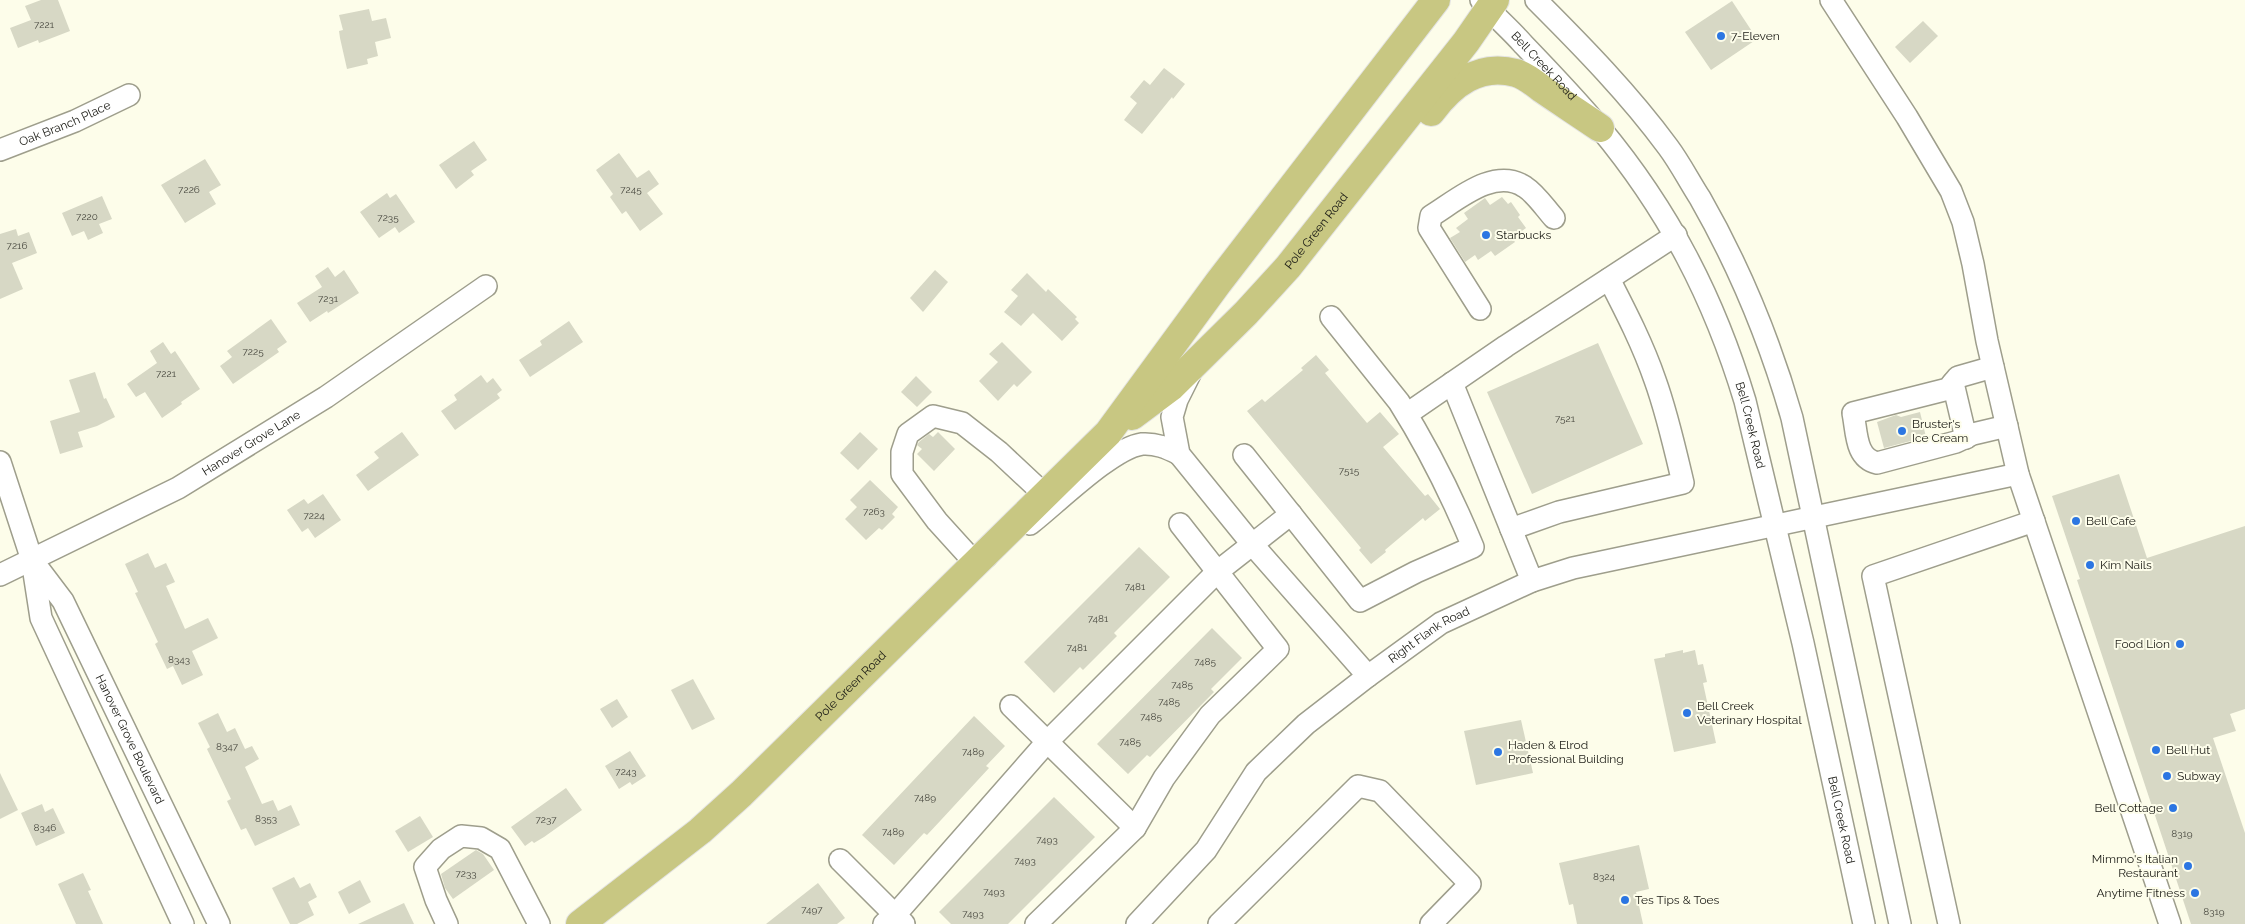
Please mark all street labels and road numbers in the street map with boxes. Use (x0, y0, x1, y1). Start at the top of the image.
street label: Bell Creek Road (1508, 29, 1579, 103)
street label: Oak Branch Place (17, 98, 113, 149)
street label: Pole Green Road (1282, 190, 1351, 272)
street label: Bell Creek Road (1732, 380, 1768, 470)
street label: Hanover Grove Lane (199, 407, 303, 479)
street label: Right Flank Road (1386, 604, 1472, 666)
street label: Pole Green Road (813, 648, 889, 724)
street label: Hanover Grove Boulevard (93, 672, 167, 806)
street label: Bell Creek Road (1825, 775, 1858, 865)

